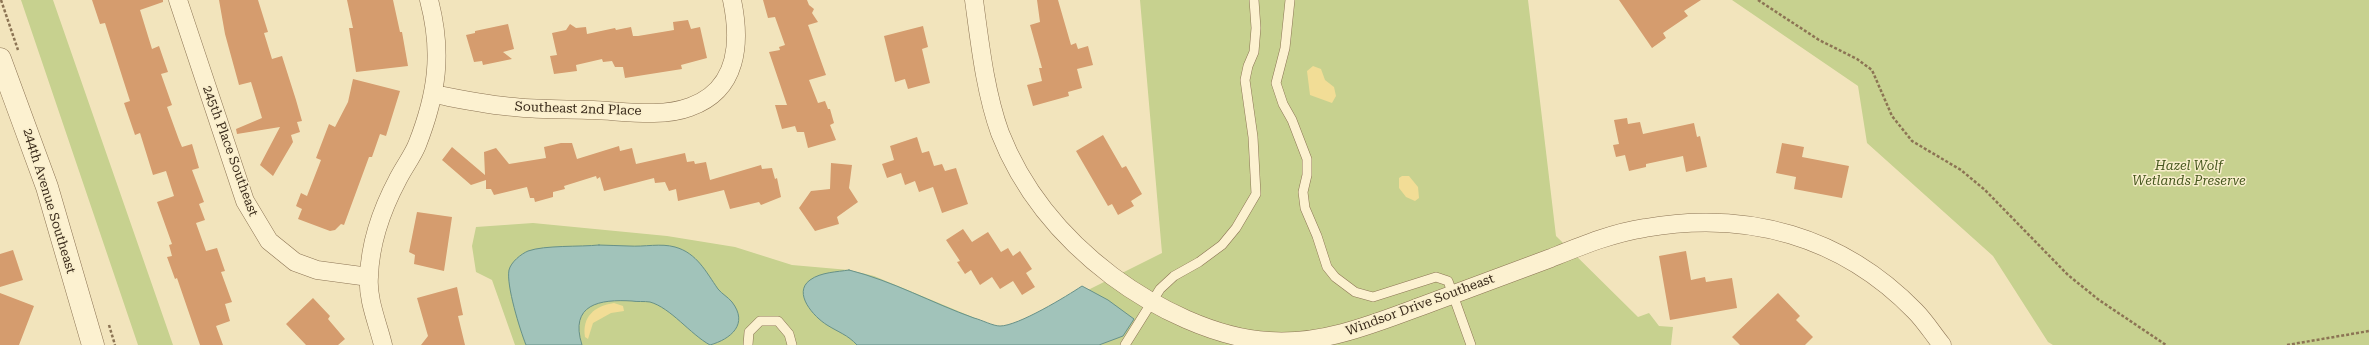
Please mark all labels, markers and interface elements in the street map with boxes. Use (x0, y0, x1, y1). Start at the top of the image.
street label: 245th Place Southeast (199, 83, 261, 219)
street label: Southeast 2nd Place (514, 99, 642, 119)
street label: 244th Avenue Southeast (19, 126, 79, 276)
park label: Hazel Wolf Wetlands Preserve (2132, 158, 2246, 189)
street label: Windsor Drive Southeast (1344, 271, 1496, 339)

